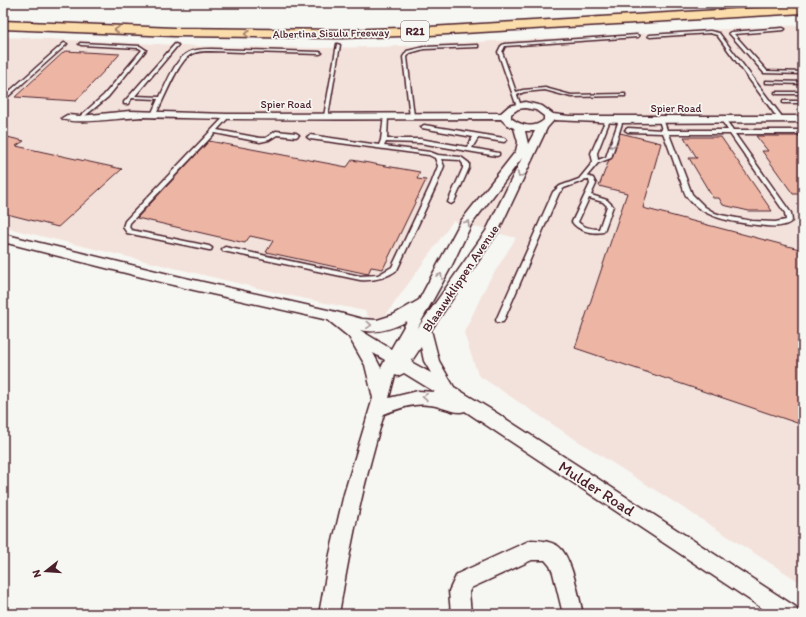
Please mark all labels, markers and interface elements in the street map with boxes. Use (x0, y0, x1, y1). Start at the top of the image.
road number: R21 (401, 21, 429, 41)
one-way arrow (114, 25, 120, 34)
street label: Albertina Sisulu Freeway (273, 26, 389, 41)
one-way arrow (244, 30, 250, 38)
street label: Spier Road (261, 98, 311, 111)
street label: Spier Road (651, 102, 701, 115)
one-way arrow (609, 141, 617, 148)
one-way arrow (516, 171, 524, 178)
one-way arrow (462, 220, 470, 227)
street label: Blaauwklippen Avenue (419, 222, 502, 335)
one-way arrow (435, 273, 442, 280)
one-way arrow (366, 320, 372, 329)
one-way arrow (422, 393, 428, 401)
street label: Mulder Road (555, 457, 639, 520)
north arrow (26, 551, 66, 591)
text: N (30, 568, 44, 579)

